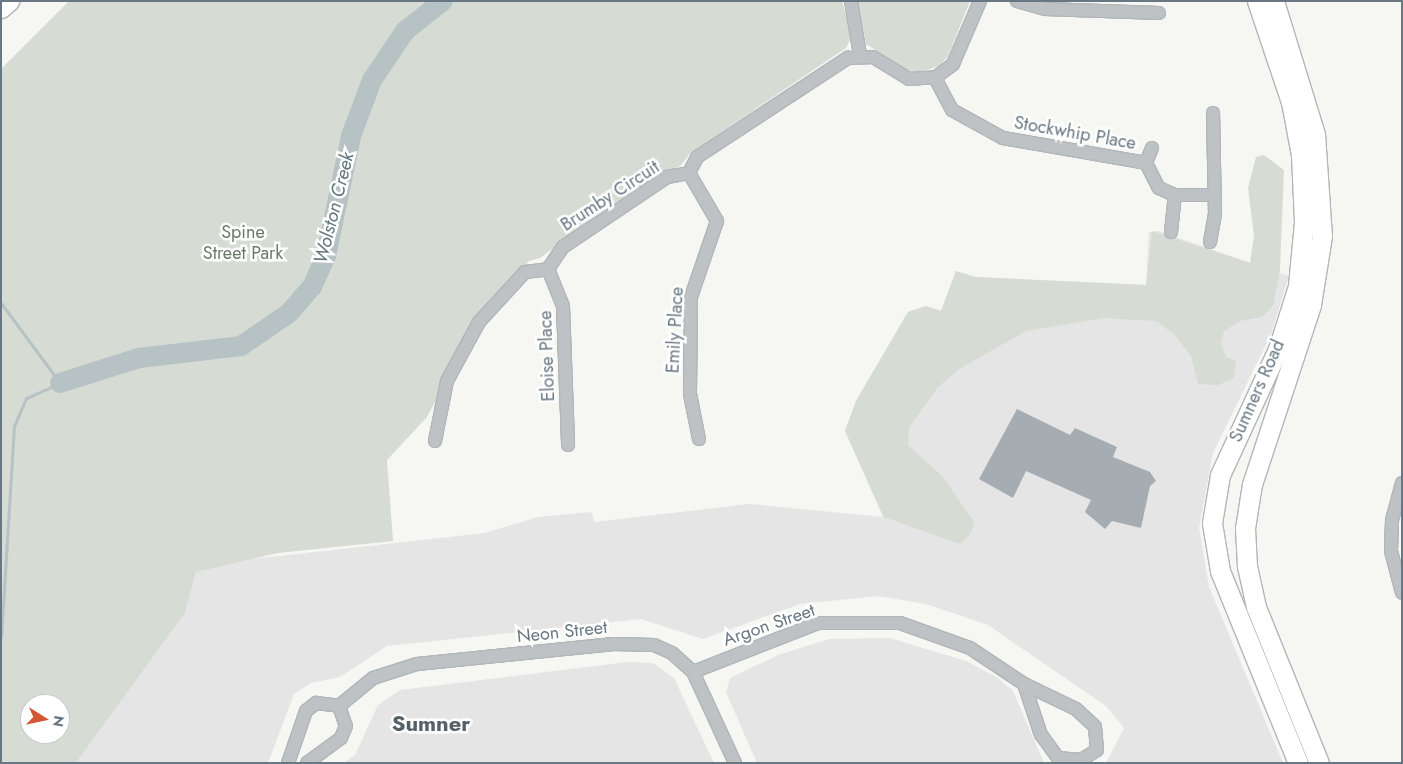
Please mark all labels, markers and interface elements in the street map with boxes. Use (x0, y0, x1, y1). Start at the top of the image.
street label: Stockwhip Place (1012, 112, 1138, 154)
water label: Wolston Creek (309, 150, 359, 266)
street label: Brumby Circuit (557, 156, 663, 236)
park label: Spine Street Park (203, 222, 283, 264)
street label: Emily Place (662, 286, 688, 374)
street label: Eloise Place (535, 310, 559, 402)
street label: Sumners Road (1225, 336, 1289, 446)
street label: Argon Street (720, 599, 818, 651)
street label: Neon Street (516, 617, 608, 647)
north arrow (20, 694, 70, 744)
district label: Sumner (392, 711, 470, 737)
text: N (48, 714, 70, 729)

